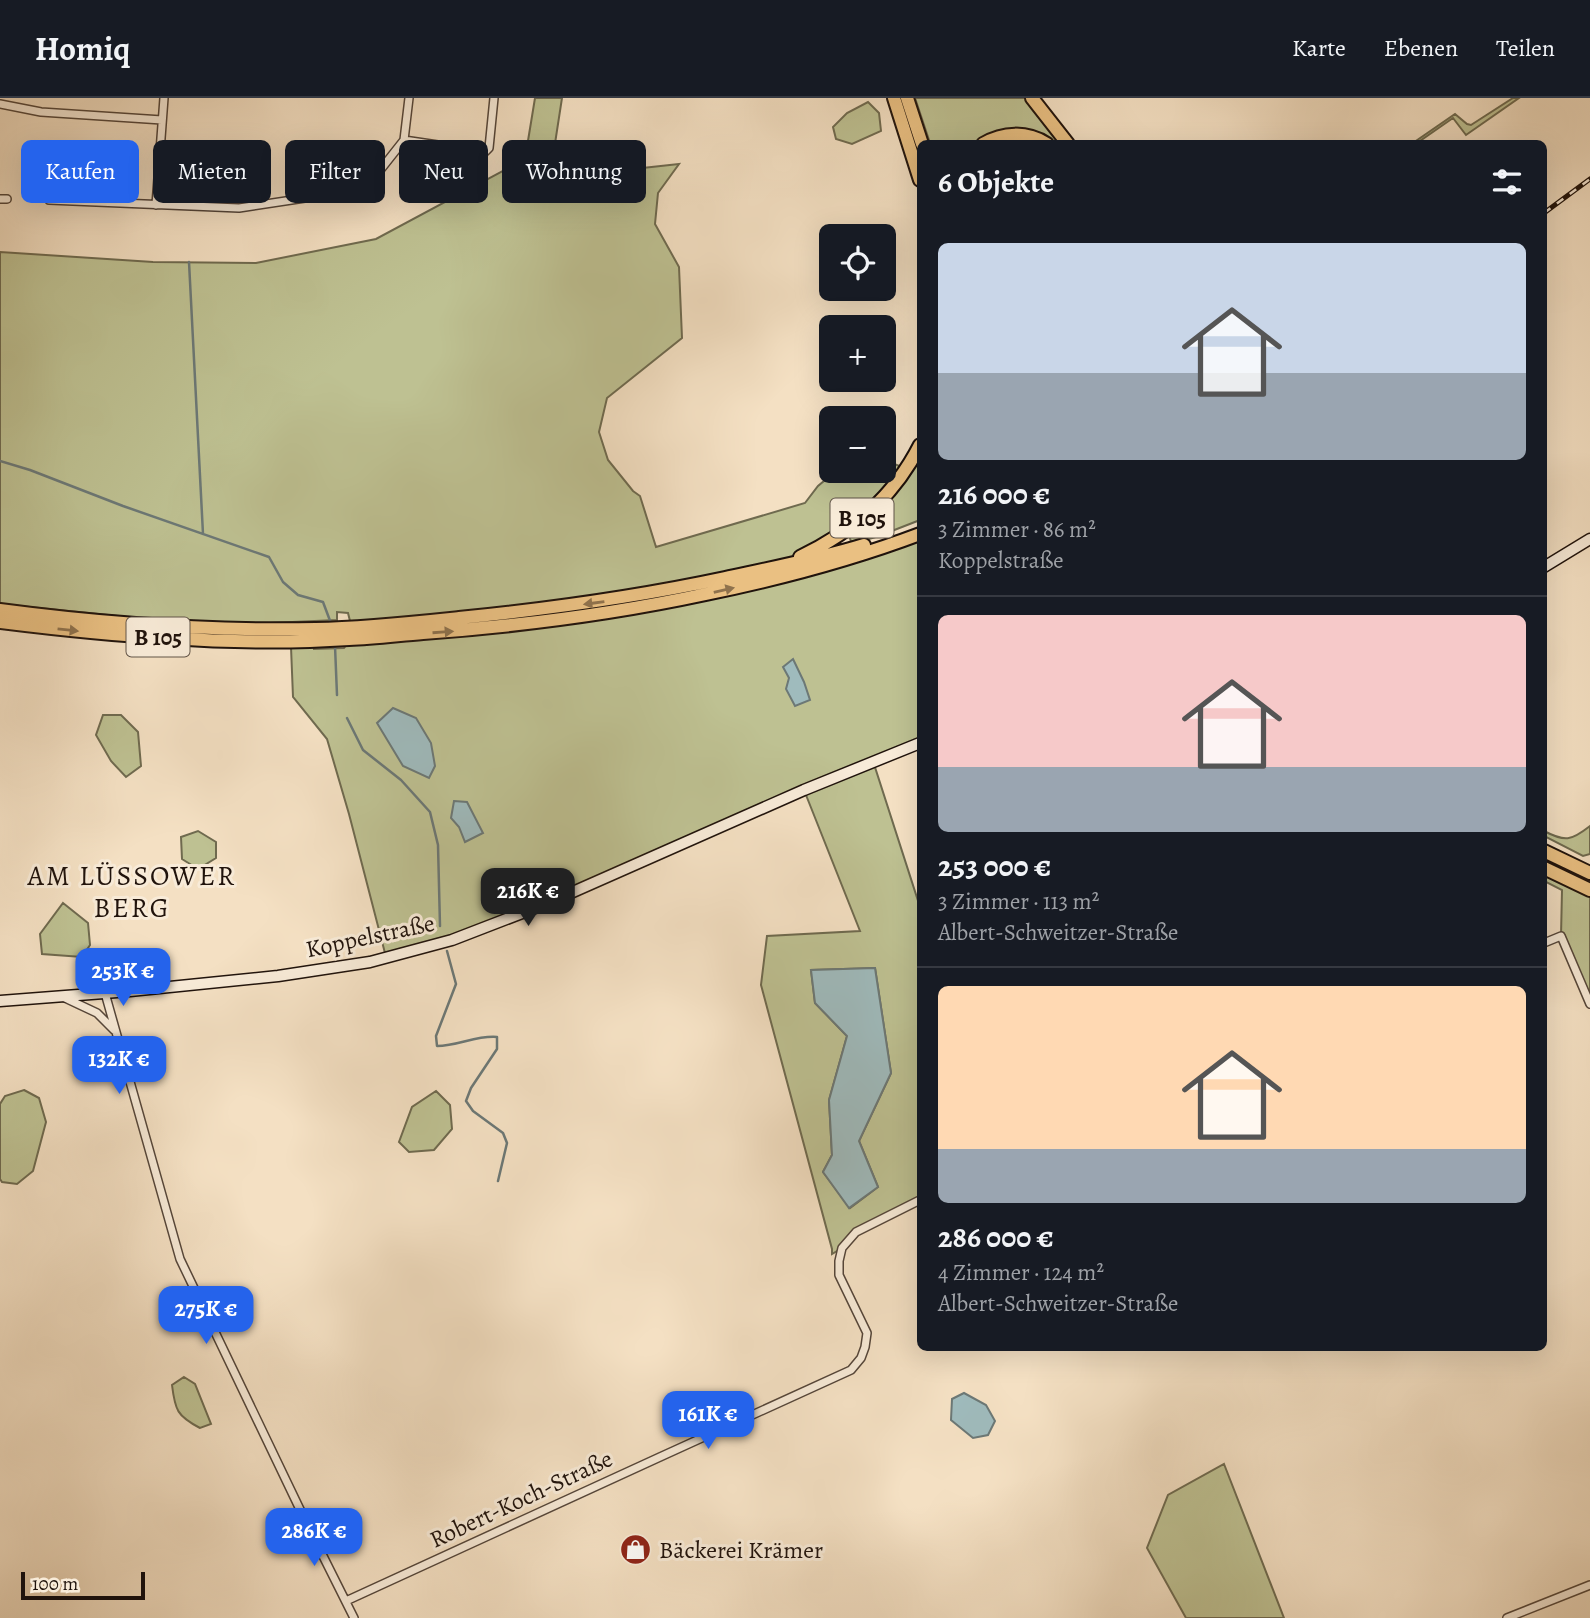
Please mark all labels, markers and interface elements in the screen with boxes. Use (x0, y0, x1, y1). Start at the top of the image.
text: Homiq (35, 26, 130, 71)
text: Karte (1292, 32, 1346, 64)
text: Ebenen (1384, 32, 1458, 64)
text: Teilen (1496, 32, 1555, 64)
chip: Kaufen (21, 140, 139, 203)
chip: Mieten (153, 140, 271, 203)
chip: Filter (285, 140, 385, 203)
chip: Neu (399, 140, 488, 203)
chip: Wohnung (502, 140, 646, 203)
text: 6 Objekte (938, 162, 1054, 202)
icon: filters (1488, 163, 1526, 201)
map controls (819, 224, 896, 483)
button: locate (819, 224, 896, 301)
icon: home (1169, 289, 1295, 415)
button: + (819, 315, 896, 392)
button: − (819, 406, 896, 483)
text: 216 000 € (938, 474, 1050, 514)
road number: B 105 (830, 498, 894, 538)
text: 3 Zimmer · 86 m² (938, 514, 1096, 545)
text: Koppelstraße (938, 545, 1063, 576)
one-way arrow (713, 585, 735, 596)
one-way arrow (583, 598, 605, 609)
road number: B 105 (127, 618, 190, 656)
one-way arrow (57, 625, 79, 636)
one-way arrow (432, 626, 454, 637)
icon: home (1169, 661, 1295, 787)
text: 253 000 € (938, 846, 1051, 886)
district label: AM LÜSSOWER BERG (27, 857, 236, 927)
pin: 216K € (471, 868, 585, 928)
text: 216K € (497, 875, 559, 906)
text: 3 Zimmer · 113 m² (938, 886, 1099, 917)
street label: Koppelstraße (303, 907, 437, 965)
text: Albert-Schweitzer-Straße (938, 917, 1178, 948)
pin: 253K € (66, 948, 180, 1008)
text: 253K € (91, 955, 155, 986)
icon: home (1169, 1032, 1295, 1158)
pin: 132K € (62, 1037, 176, 1096)
text: 132K € (88, 1043, 150, 1074)
text: 286 000 € (938, 1217, 1054, 1257)
text: 4 Zimmer · 124 m² (938, 1257, 1104, 1288)
pin: 275K € (149, 1286, 263, 1346)
text: Albert-Schweitzer-Straße (938, 1288, 1178, 1319)
text: 275K € (174, 1293, 238, 1324)
pin: 161K € (651, 1392, 765, 1451)
text: 161K € (678, 1398, 738, 1429)
street label: Robert-Koch-Straße (424, 1443, 618, 1555)
pin: 286K € (257, 1508, 371, 1568)
text: 286K € (281, 1515, 347, 1546)
shop icon: Bäckerei Krämer (619, 1533, 653, 1567)
place label: Bäckerei Krämer (659, 1534, 823, 1566)
scale bar (21, 1569, 145, 1601)
text: 100 m (32, 1571, 78, 1597)

